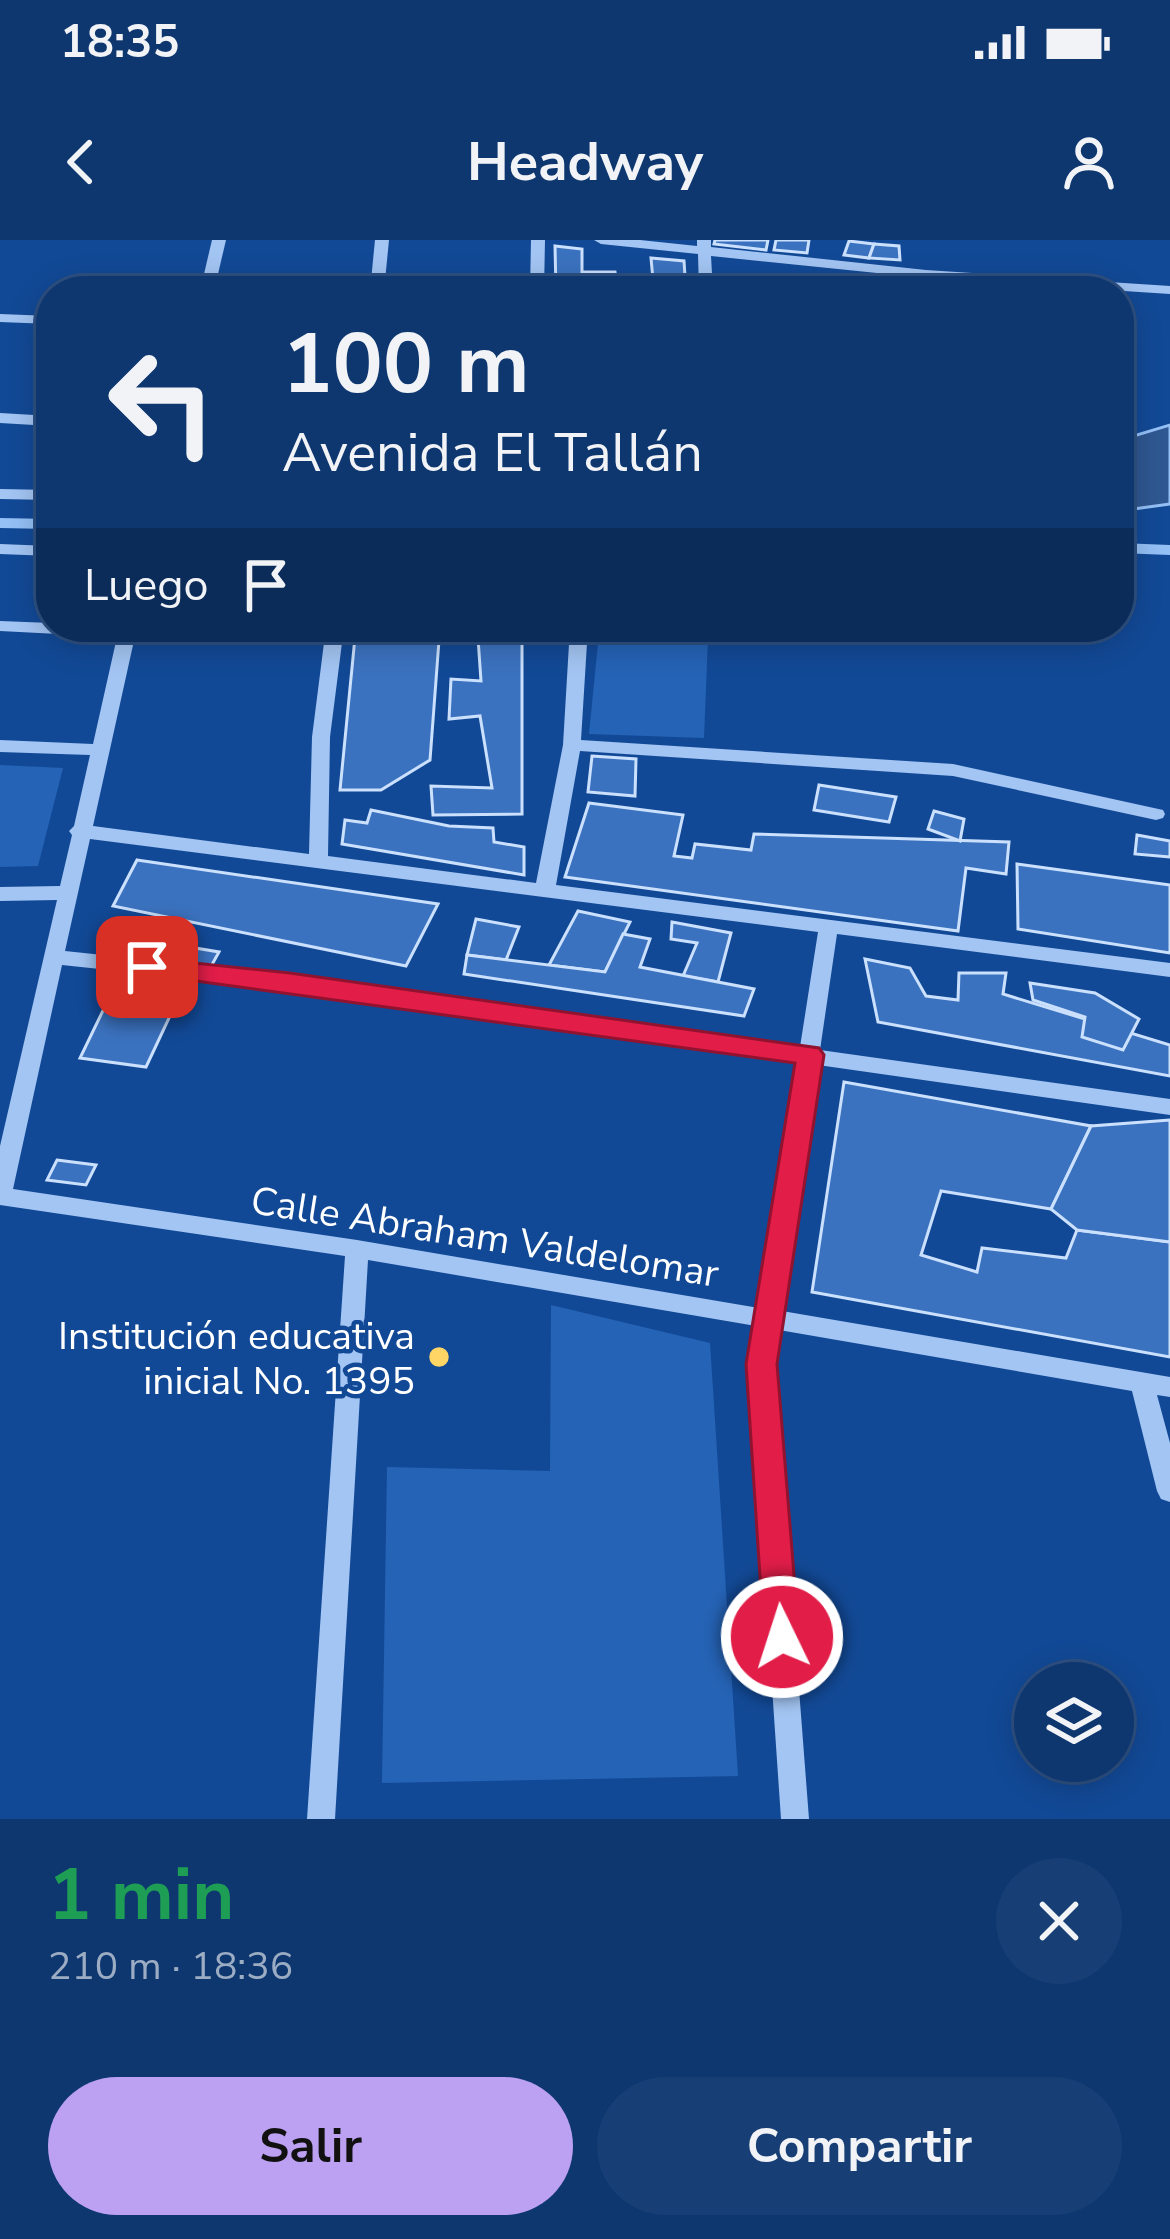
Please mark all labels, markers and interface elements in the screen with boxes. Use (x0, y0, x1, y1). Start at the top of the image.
text: 18:35 (60, 12, 179, 73)
text: Headway (467, 125, 703, 199)
icon: back (48, 129, 114, 195)
icon: person (1056, 129, 1122, 195)
text: 100 m (282, 307, 530, 422)
icon: left (84, 324, 240, 480)
text: Avenida El Tallán (282, 416, 703, 490)
icon: arrive (233, 552, 299, 618)
text: Luego (84, 555, 209, 616)
pin (96, 916, 198, 1018)
icon: arrive (114, 934, 180, 1000)
street label: Calle Abraham Valdelomar (247, 1174, 723, 1301)
place label: Institución educativa inicial No. 1395 (58, 1310, 415, 1408)
marker: Institución educativa inicial No. 1395 (426, 1344, 452, 1370)
position arrow (719, 1574, 845, 1700)
map controls (1014, 1662, 1134, 1782)
button: layers (1014, 1662, 1134, 1782)
text: 1 min (48, 1846, 234, 1944)
button: close (996, 1858, 1122, 1984)
text: 210 m · 18:36 (48, 1940, 293, 1993)
button: Salir (48, 2077, 573, 2215)
button: Compartir (597, 2077, 1122, 2215)

